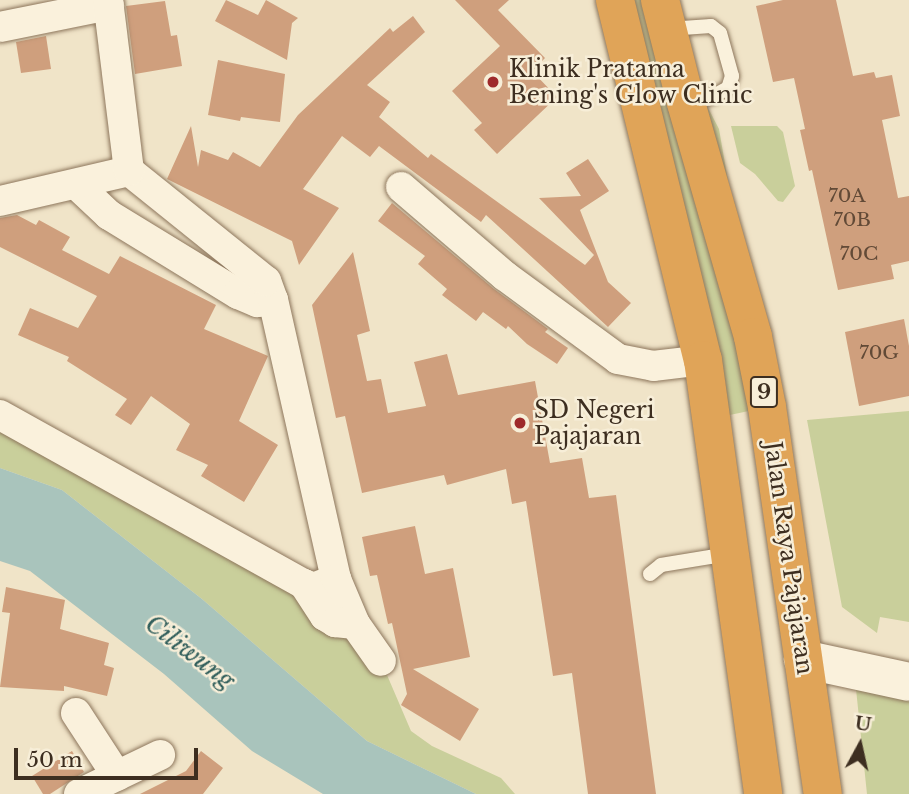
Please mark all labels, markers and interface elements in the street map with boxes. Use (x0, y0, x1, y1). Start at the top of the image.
place label: Klinik Pratama Bening's Glow Clinic (509, 55, 753, 109)
marker: Klinik Pratama Bening's Glow Clinic (483, 72, 503, 92)
house number: 70A (828, 185, 866, 207)
house number: 70B (833, 209, 871, 231)
house number: 70C (840, 243, 878, 265)
house number: 70G (859, 342, 899, 364)
road number: 9 (748, 374, 780, 410)
place label: SD Negeri Pajajaran (534, 396, 655, 450)
marker: SD Negeri Pajajaran (512, 415, 528, 431)
street label: Jalan Raya Pajajaran (759, 440, 819, 676)
water label: Ciliwung (140, 609, 240, 695)
north arrow (825, 710, 895, 780)
text: U (853, 711, 873, 736)
scale bar (18, 734, 201, 778)
text: 50 m (27, 747, 82, 773)

